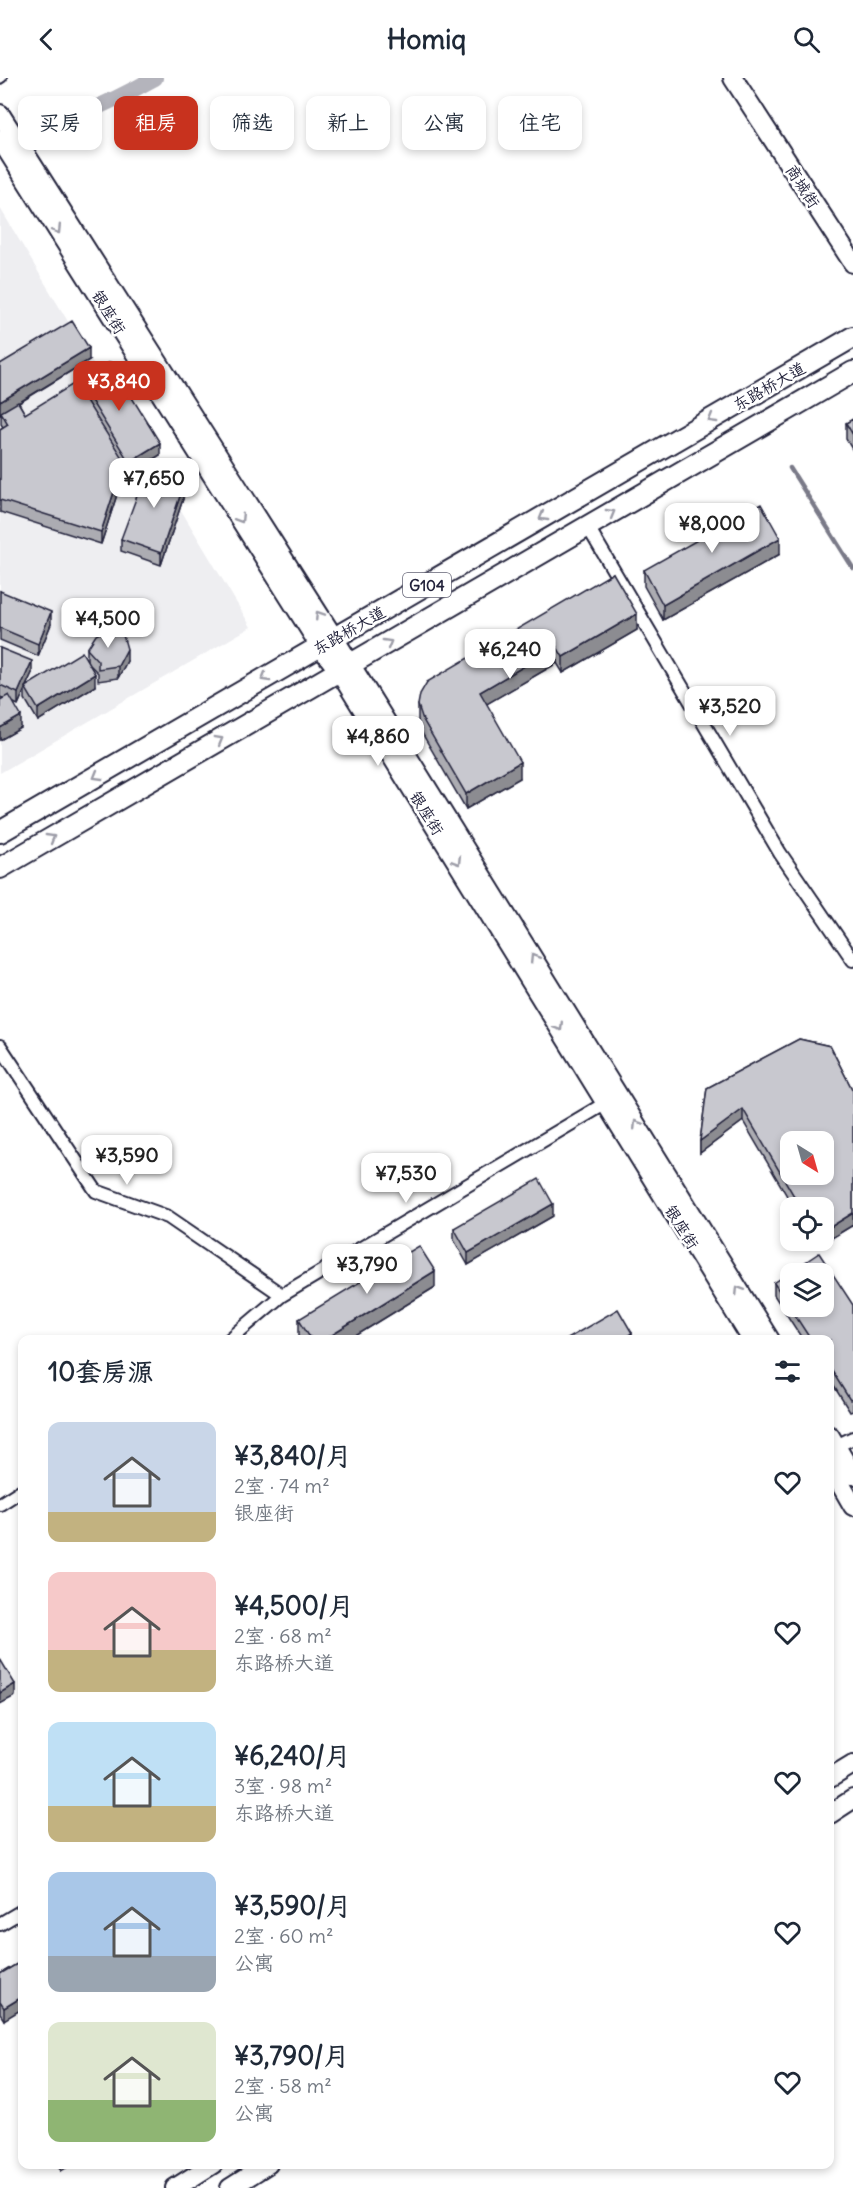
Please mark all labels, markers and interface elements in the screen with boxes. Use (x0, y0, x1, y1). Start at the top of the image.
text: Homiq (387, 22, 466, 56)
icon: back (30, 23, 63, 56)
icon: search (790, 23, 823, 56)
chip: 买房 (18, 96, 102, 150)
chip: 租房 (114, 96, 198, 150)
chip: 筛选 (210, 96, 294, 150)
chip: 新上 (306, 96, 390, 150)
chip: 公寓 (402, 96, 486, 150)
chip: 住宅 (498, 96, 582, 150)
street label: 商城街 (782, 160, 824, 212)
one-way arrow (50, 224, 62, 234)
street label: 银座街 (88, 286, 130, 338)
street label: 东路桥大道 (729, 357, 809, 415)
pin: ¥3,840 (70, 361, 168, 412)
text: ¥3,840 (87, 368, 151, 393)
one-way arrow (708, 412, 718, 423)
pin: ¥7,650 (105, 458, 203, 509)
text: ¥7,650 (123, 465, 185, 490)
pin: ¥8,000 (663, 503, 761, 554)
one-way arrow (605, 509, 615, 520)
one-way arrow (539, 510, 549, 521)
text: ¥8,000 (679, 510, 745, 535)
one-way arrow (232, 513, 244, 523)
road number: G104 (403, 573, 451, 597)
pin: ¥4,500 (59, 598, 157, 649)
street label: 东路桥大道 (309, 601, 389, 659)
text: ¥4,500 (75, 605, 141, 630)
one-way arrow (315, 611, 327, 621)
pin: ¥6,240 (461, 629, 559, 680)
text: ¥6,240 (479, 636, 541, 661)
one-way arrow (382, 638, 392, 650)
one-way arrow (261, 671, 272, 682)
pin: ¥3,520 (681, 686, 779, 737)
text: ¥3,520 (699, 693, 761, 718)
pin: ¥4,860 (329, 716, 427, 767)
text: ¥4,860 (346, 723, 410, 748)
one-way arrow (213, 736, 223, 748)
one-way arrow (93, 769, 103, 780)
street label: 银座街 (406, 787, 448, 839)
one-way arrow (45, 834, 55, 846)
one-way arrow (449, 855, 461, 865)
one-way arrow (529, 954, 541, 964)
one-way arrow (551, 1021, 563, 1031)
one-way arrow (632, 1120, 644, 1130)
north arrow (780, 1131, 834, 1185)
map controls (780, 1131, 834, 1317)
pin: ¥3,590 (78, 1135, 176, 1186)
text: ¥3,590 (95, 1142, 159, 1167)
pin: ¥7,530 (357, 1153, 455, 1204)
text: ¥7,530 (375, 1160, 437, 1185)
button: locate (780, 1197, 834, 1251)
street label: 银座街 (661, 1201, 703, 1253)
pin: ¥3,790 (318, 1244, 416, 1295)
text: ¥3,790 (336, 1251, 398, 1276)
button: layers (780, 1263, 834, 1317)
one-way arrow (735, 1286, 747, 1296)
text: 10套房源 (48, 1355, 153, 1388)
icon: filters (771, 1355, 804, 1388)
text: ¥3,840/月 (234, 1439, 352, 1472)
icon: home (96, 1446, 168, 1518)
icon: heart (771, 1466, 804, 1499)
text: 2室 · 74 m² (234, 1473, 330, 1498)
text: 银座街 (234, 1500, 294, 1525)
text: ¥4,500/月 (234, 1589, 354, 1622)
icon: home (96, 1596, 168, 1668)
icon: heart (771, 1616, 804, 1649)
text: 2室 · 68 m² (234, 1623, 332, 1648)
text: 东路桥大道 (234, 1650, 334, 1675)
text: ¥6,240/月 (234, 1739, 351, 1772)
icon: home (96, 1746, 168, 1818)
icon: heart (771, 1766, 804, 1799)
text: 3室 · 98 m² (234, 1773, 332, 1798)
text: 东路桥大道 (234, 1800, 334, 1825)
text: ¥3,590/月 (234, 1889, 352, 1922)
icon: home (96, 1896, 168, 1968)
icon: heart (771, 1916, 804, 1949)
text: 2室 · 60 m² (234, 1923, 333, 1948)
text: 公寓 (234, 1950, 274, 1975)
text: ¥3,790/月 (234, 2039, 349, 2072)
icon: home (96, 2046, 168, 2118)
icon: heart (771, 2066, 804, 2099)
text: 2室 · 58 m² (234, 2073, 332, 2098)
text: 公寓 (234, 2100, 274, 2125)

